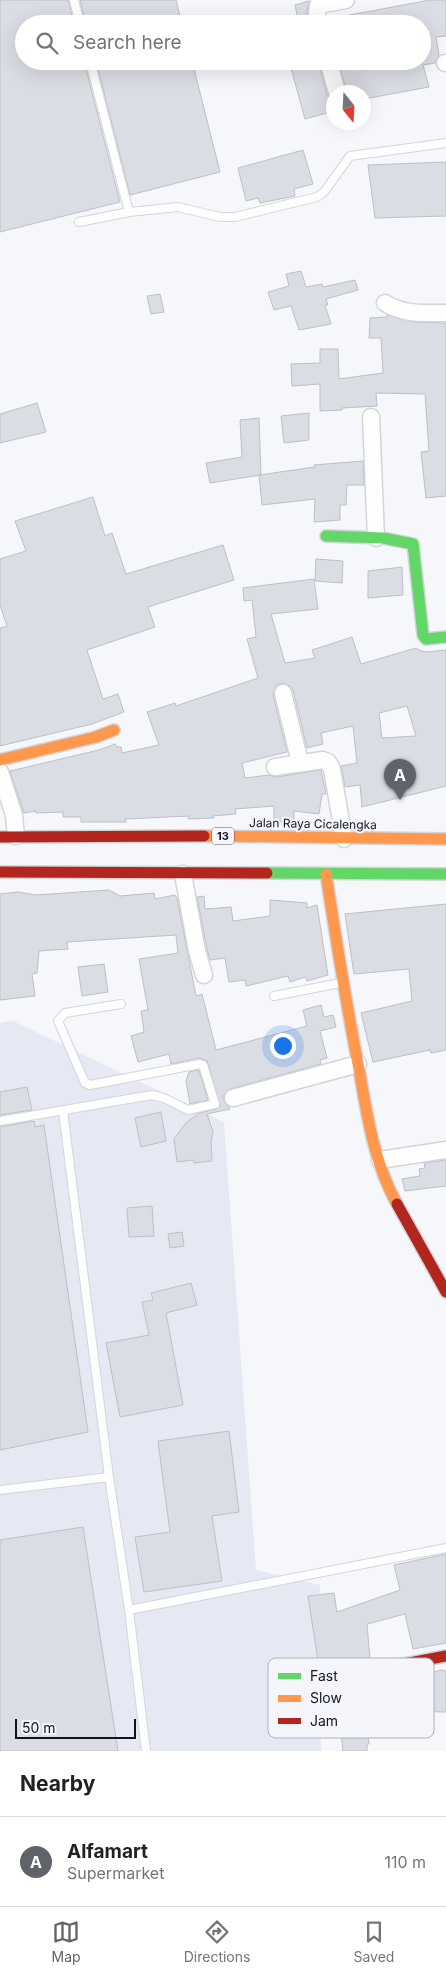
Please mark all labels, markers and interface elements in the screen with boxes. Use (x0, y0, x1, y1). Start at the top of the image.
search box (15, 15, 431, 70)
icon: search (33, 29, 61, 57)
text: Search here (73, 31, 182, 54)
north arrow (326, 85, 371, 130)
pin: A (384, 759, 416, 800)
street label: Jalan Raya Cicalengka (249, 815, 377, 832)
road number: 13 (212, 828, 234, 844)
your location (270, 1033, 296, 1059)
legend (268, 1658, 434, 1738)
text: Fast (310, 1667, 338, 1684)
text: Slow (310, 1689, 342, 1706)
text: Jam (310, 1712, 338, 1729)
scale bar (15, 1716, 136, 1739)
text: 50 m (22, 1719, 56, 1736)
text: Nearby (20, 1771, 95, 1796)
text: Alfamart (67, 1840, 148, 1863)
text: A (30, 1852, 42, 1872)
text: 110 m (384, 1852, 426, 1872)
text: Supermarket (67, 1863, 164, 1883)
tab: Map (52, 1918, 81, 1965)
tab: Directions (184, 1918, 250, 1965)
tab: Saved (353, 1918, 394, 1965)

